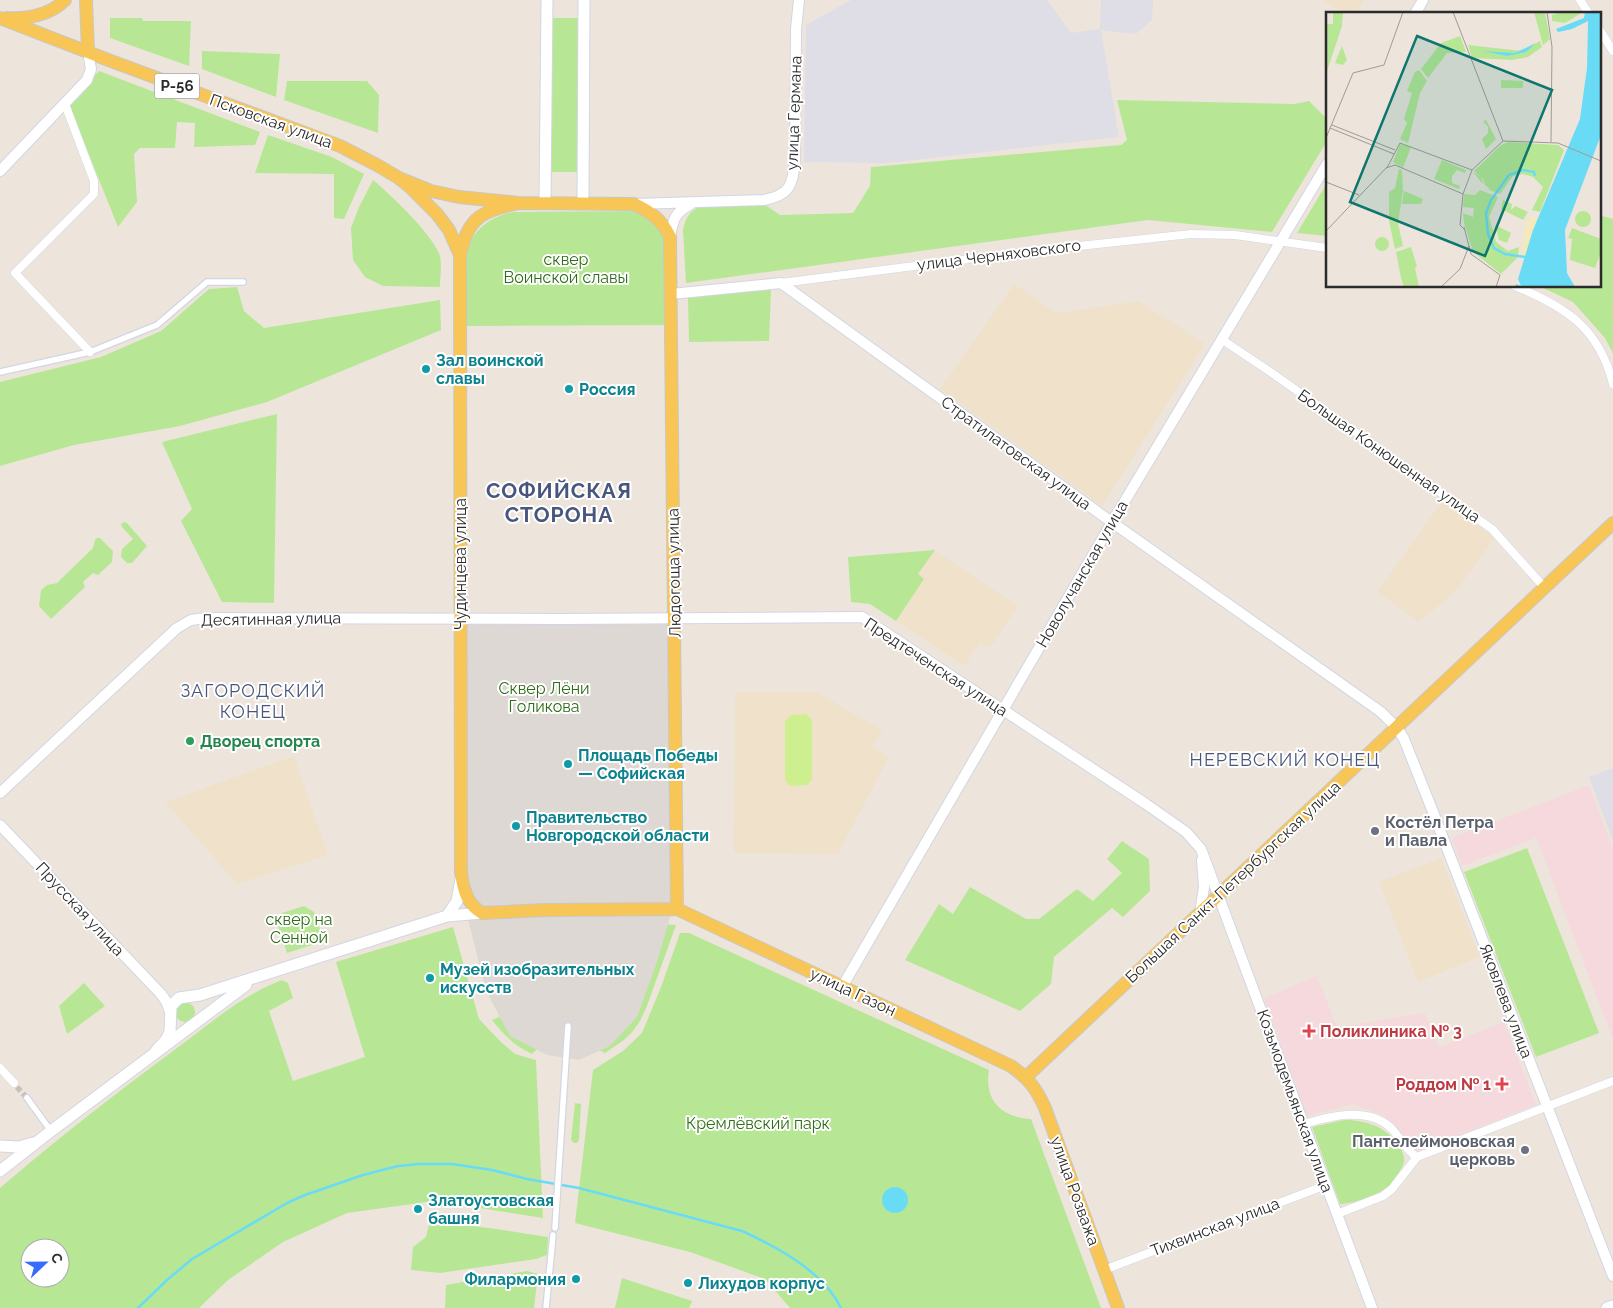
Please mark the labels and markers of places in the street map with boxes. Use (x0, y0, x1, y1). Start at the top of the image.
place label: Зал воинской славы (436, 351, 544, 388)
marker: Зал воинской славы (420, 363, 432, 375)
place label: Россия (579, 380, 635, 399)
marker: Россия (563, 383, 575, 395)
place label: Дворец спорта (200, 732, 320, 751)
marker: Дворец спорта (184, 735, 196, 747)
place label: Площадь Победы — Софийская (578, 746, 718, 783)
marker: Площадь Победы — Софийская (562, 758, 574, 770)
place label: Правительство Новгородской области (526, 808, 709, 845)
place label: Костёл Петра и Павла (1385, 813, 1494, 850)
marker: Правительство Новгородской области (510, 820, 522, 832)
marker: Костёл Петра и Павла (1369, 825, 1381, 837)
place label: Музей изобразительных искусств (440, 960, 635, 997)
marker: Музей изобразительных искусств (424, 972, 436, 984)
place label: Поликлиника № 3 (1320, 1022, 1462, 1041)
marker: Поликлиника № 3 (1302, 1024, 1316, 1038)
place label: Роддом № 1 (1396, 1075, 1491, 1094)
marker: Роддом № 1 (1495, 1077, 1509, 1091)
place label: Пантелеймоновская церковь (1352, 1132, 1515, 1169)
marker: Пантелеймоновская церковь (1519, 1144, 1531, 1156)
place label: Златоустовская башня (428, 1191, 554, 1228)
marker: Златоустовская башня (412, 1203, 424, 1215)
place label: Филармония (464, 1270, 566, 1289)
marker: Филармония (570, 1273, 582, 1285)
place label: Лихудов корпус (698, 1274, 825, 1293)
marker: Лихудов корпус (682, 1277, 694, 1289)

